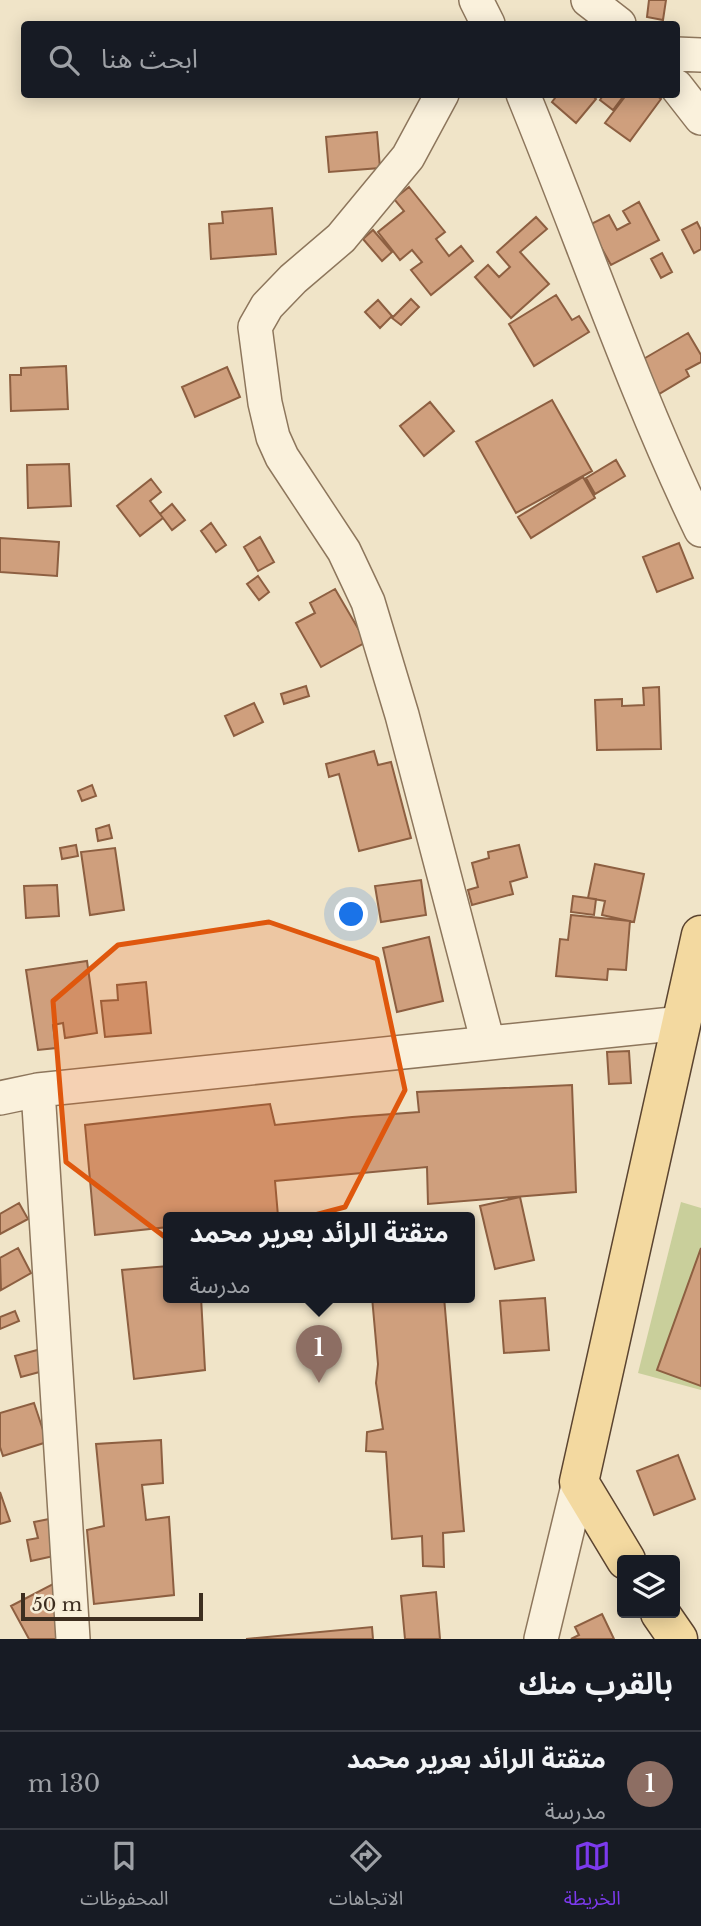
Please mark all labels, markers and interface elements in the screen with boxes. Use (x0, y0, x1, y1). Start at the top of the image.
search box (21, 21, 680, 98)
icon: search (45, 41, 83, 79)
text: ابحث هنا (101, 43, 198, 75)
your location (334, 897, 368, 931)
popup (163, 1212, 475, 1303)
text: متقتة الرائد بعرير محمد (189, 1217, 449, 1249)
text: مدرسة (189, 1271, 251, 1299)
pin: 1 (296, 1325, 342, 1383)
map controls (617, 1555, 680, 1618)
button: layers (617, 1555, 680, 1618)
scale bar (21, 1590, 203, 1622)
text: 50 m (32, 1593, 82, 1616)
text: بالقرب منك (519, 1665, 673, 1702)
text: متقتة الرائد بعرير محمد (347, 1743, 606, 1775)
text: 130 m (28, 1770, 100, 1798)
text: 1 (645, 1770, 655, 1798)
text: مدرسة (545, 1797, 606, 1825)
tab: المحفوظات (80, 1837, 169, 1919)
tab: الاتجاهات (329, 1837, 403, 1919)
tab: الخريطة (564, 1837, 621, 1919)

